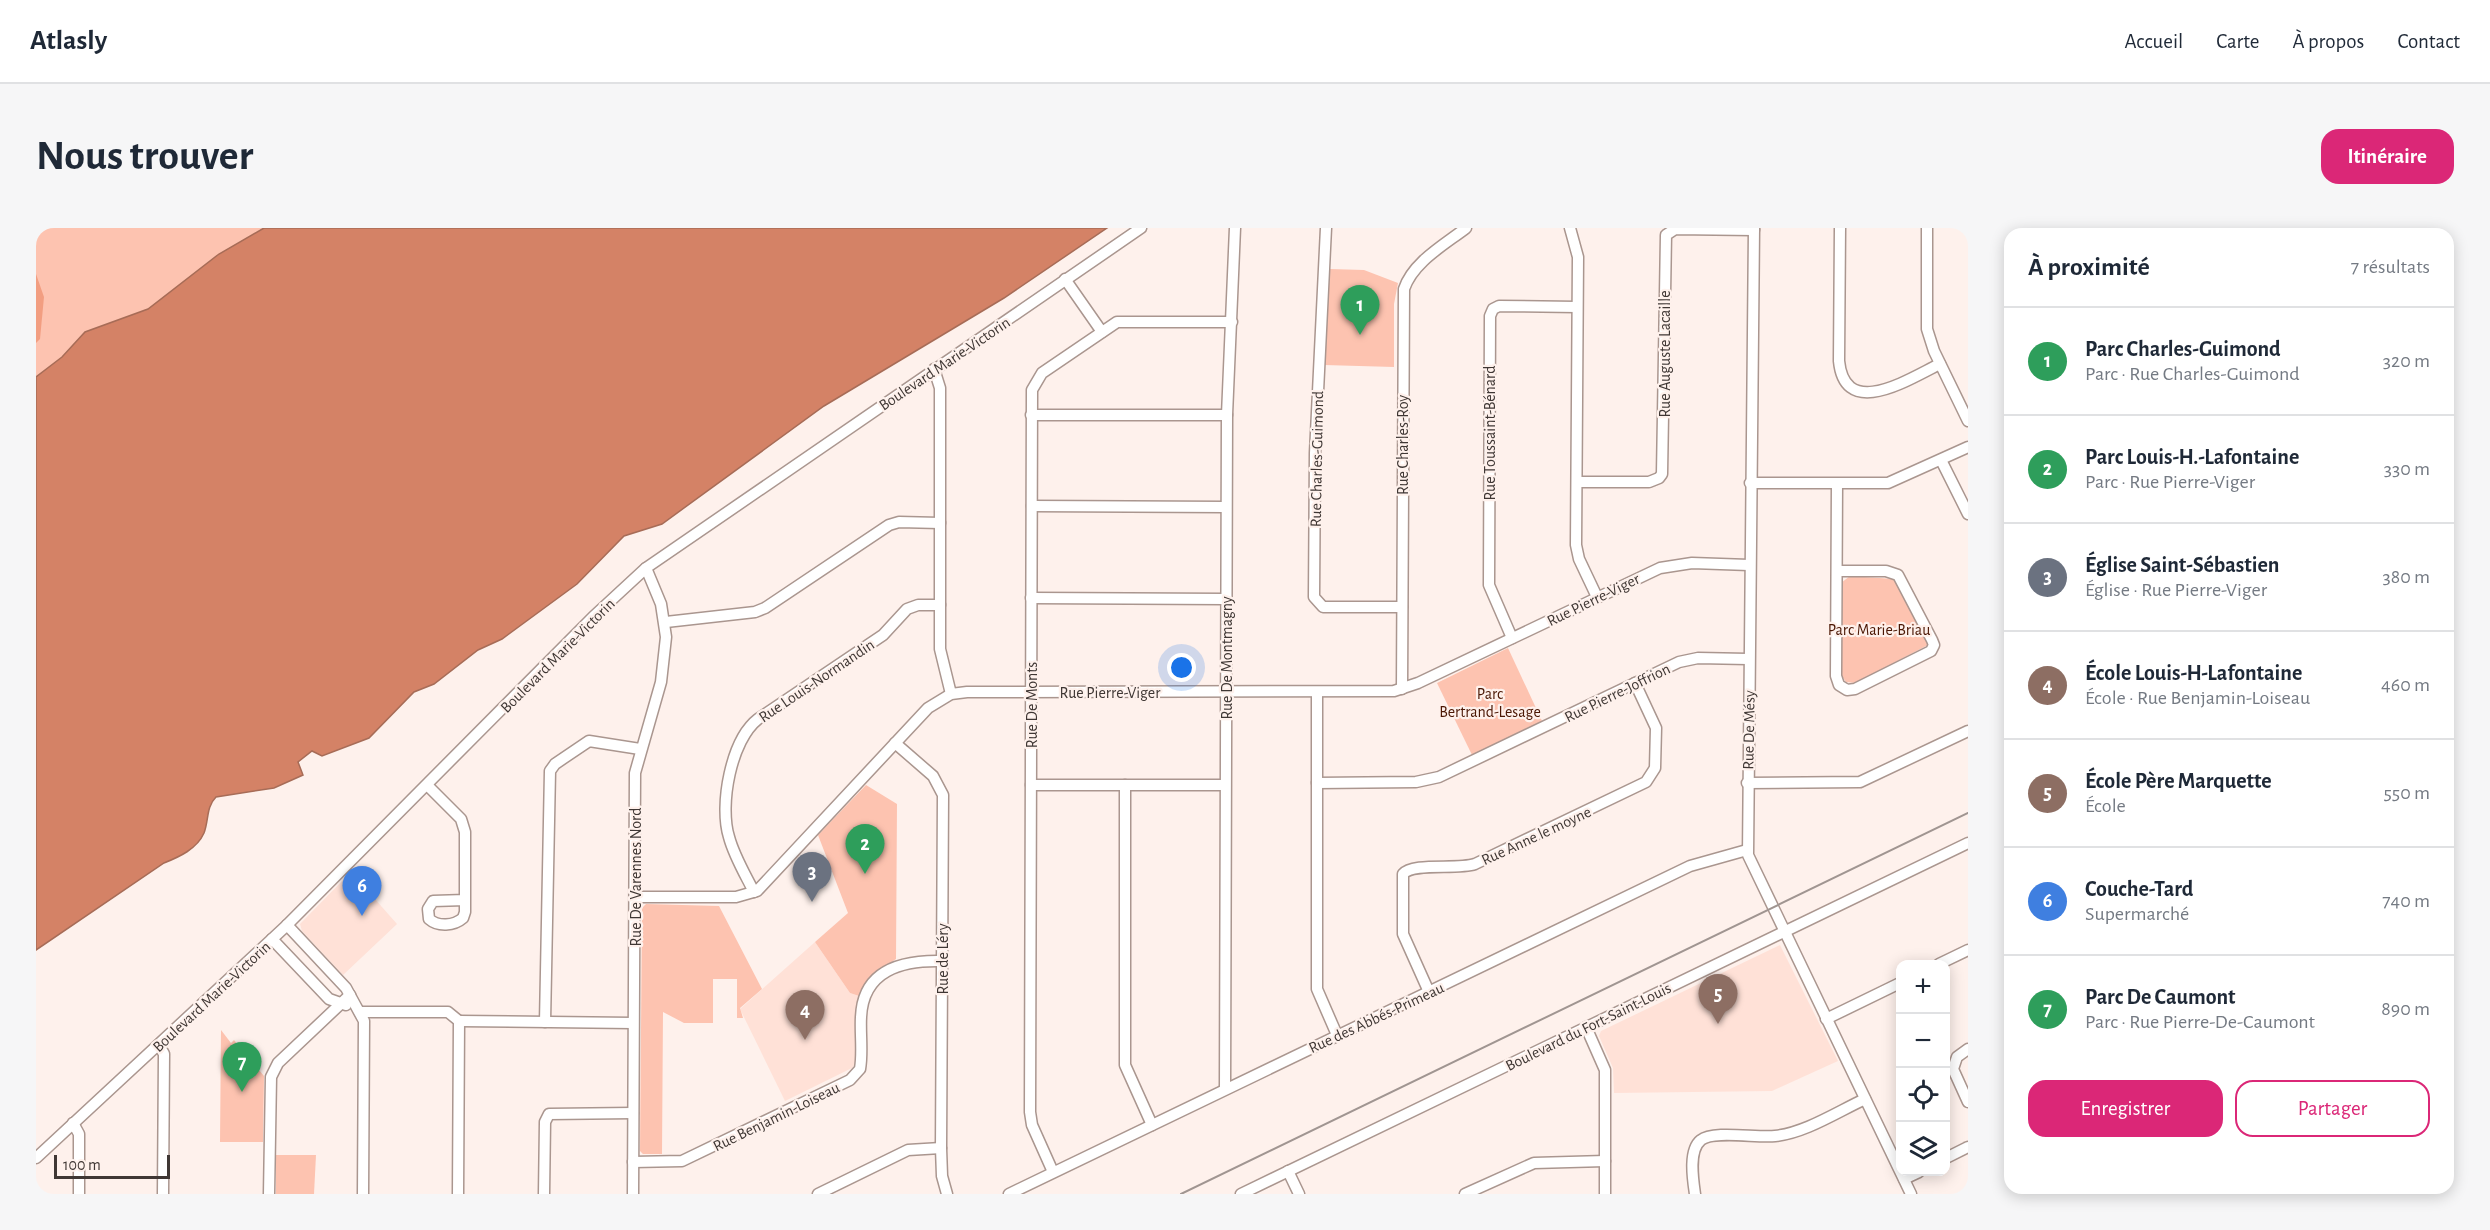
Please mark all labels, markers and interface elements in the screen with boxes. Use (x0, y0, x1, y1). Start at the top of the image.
text: Atlasly (30, 27, 107, 55)
text: Accueil (2125, 31, 2183, 52)
text: Carte (2216, 31, 2259, 52)
text: À propos (2292, 31, 2364, 52)
text: Contact (2397, 31, 2460, 52)
button: Itinéraire (2321, 129, 2454, 184)
text: Nous trouver (36, 135, 253, 177)
text: À proximité (2028, 254, 2150, 280)
text: 7 résultats (2351, 257, 2430, 277)
pin: 1 (1340, 285, 1380, 335)
street label: Rue Auguste Lacaille (1657, 290, 1673, 418)
street label: Boulevard Marie-Victorin (876, 314, 1013, 414)
text: Parc Charles-Guimond (2085, 338, 2281, 360)
text: 1 (2044, 351, 2051, 371)
text: 320 m (2383, 351, 2430, 371)
text: Parc · Rue Charles-Guimond (2085, 364, 2300, 384)
street label: Rue Toussaint-Bénard (1482, 366, 1498, 500)
street label: Rue Charles-Guimond (1308, 391, 1326, 527)
street label: Rue Charles-Roy (1395, 395, 1412, 495)
text: Parc Louis-H.-Lafontaine (2085, 446, 2299, 468)
text: 2 (2043, 459, 2052, 479)
text: 330 m (2384, 459, 2430, 479)
text: Parc · Rue Pierre-Viger (2085, 472, 2255, 492)
text: Église Saint-Sébastien (2085, 554, 2279, 576)
text: 3 (2043, 567, 2052, 587)
text: 380 m (2382, 567, 2430, 587)
street label: Rue Pierre-Viger (1545, 570, 1643, 629)
text: Église · Rue Pierre-Viger (2085, 580, 2267, 600)
street label: Boulevard Marie-Victorin (498, 596, 618, 716)
street label: Rue De Montmagny (1219, 596, 1236, 720)
park label: Parc Marie-Briau (1828, 622, 1930, 638)
street label: Rue Louis-Normandin (756, 636, 877, 725)
your location (1167, 653, 1196, 682)
street label: Rue Pierre-Joffrion (1562, 660, 1673, 725)
street label: Rue De Monts (1024, 662, 1040, 748)
text: École Louis-H-Lafontaine (2085, 662, 2302, 684)
text: 4 (2042, 675, 2053, 695)
text: 460 m (2381, 675, 2430, 695)
street label: Rue Pierre-Viger (1060, 685, 1161, 701)
park label: Parc Bertrand-Lesage (1439, 686, 1541, 720)
text: École · Rue Benjamin-Loiseau (2085, 688, 2310, 708)
street label: Rue De Mésy (1740, 690, 1759, 770)
text: École Père Marquette (2085, 770, 2272, 792)
text: 5 (2043, 783, 2052, 803)
text: 550 m (2383, 783, 2430, 803)
text: École (2085, 796, 2126, 816)
street label: Rue Anne le moyne (1479, 804, 1594, 869)
street label: Rue De Varennes Nord (628, 807, 644, 947)
pin: 2 (846, 824, 884, 874)
pin: 3 (792, 852, 832, 902)
pin: 6 (342, 866, 382, 916)
text: Couche-Tard (2085, 878, 2193, 900)
text: 6 (2043, 891, 2052, 911)
text: 740 m (2382, 891, 2430, 911)
text: Supermarché (2085, 904, 2189, 924)
street label: Rue de Léry (935, 923, 952, 995)
street label: Boulevard Marie-Victorin (150, 938, 274, 1055)
map controls (1896, 960, 1950, 1176)
button: + (1896, 960, 1950, 1014)
pin: 5 (1698, 974, 1738, 1024)
street label: Rue des Abbés-Primeau (1306, 980, 1447, 1056)
street label: Boulevard du Fort-Saint-Louis (1503, 980, 1674, 1074)
text: Parc De Caumont (2085, 986, 2235, 1008)
pin: 4 (786, 990, 824, 1040)
text: 7 (2043, 999, 2052, 1019)
text: 890 m (2381, 999, 2430, 1019)
text: Parc · Rue Pierre-De-Caumont (2085, 1012, 2315, 1032)
button: − (1896, 1014, 1950, 1068)
pin: 7 (222, 1042, 262, 1092)
button: locate (1896, 1068, 1950, 1122)
street label: Rue Benjamin-Loiseau (711, 1079, 843, 1155)
button: Enregistrer (2028, 1080, 2223, 1137)
button: Partager (2235, 1080, 2430, 1137)
button: layers (1896, 1122, 1950, 1176)
scale bar (54, 1152, 170, 1180)
text: 100 m (63, 1157, 101, 1173)

